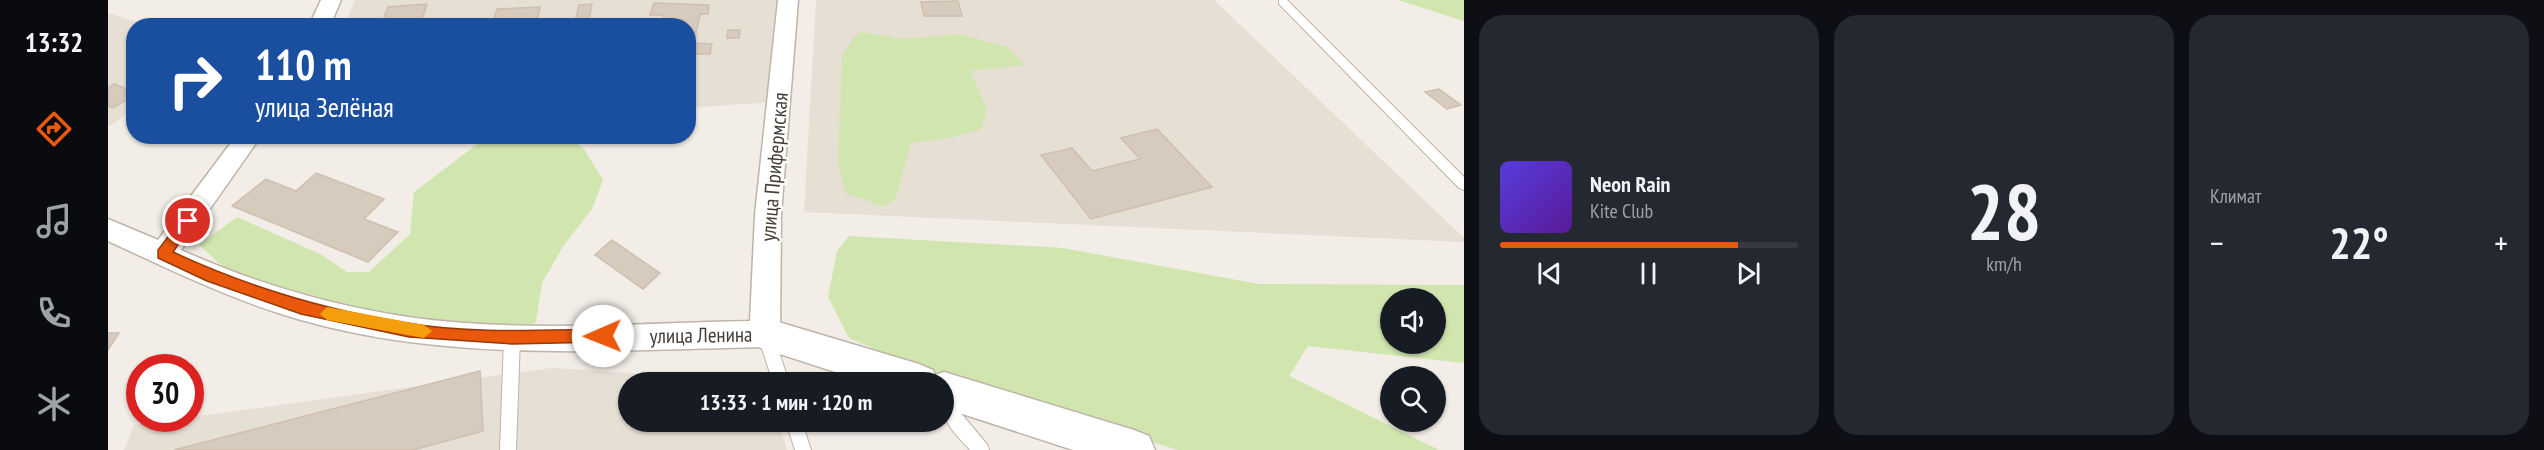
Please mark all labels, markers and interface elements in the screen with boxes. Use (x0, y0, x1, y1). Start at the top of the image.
text: 13:32 (25, 25, 83, 59)
text: 110 m (255, 37, 352, 92)
icon: right (156, 42, 234, 120)
text: улица Зелёная (255, 90, 394, 124)
street label: улица Прифермская (754, 91, 794, 243)
icon: directions (33, 108, 75, 150)
text: 28 (1967, 161, 2041, 262)
text: Neon Rain (1590, 170, 1670, 198)
text: Климат (2210, 183, 2261, 209)
pin (162, 195, 213, 246)
text: Kite Club (1590, 198, 1653, 224)
icon: music (33, 200, 75, 242)
icon: arrive (171, 204, 204, 237)
text: 22° (2329, 213, 2389, 271)
text: − (2210, 221, 2224, 264)
text: + (2494, 221, 2508, 264)
text: km/h (1986, 251, 2022, 277)
icon: previous (1533, 257, 1566, 290)
icon: pause (1632, 257, 1665, 290)
icon: next (1732, 257, 1765, 290)
map controls (1380, 288, 1446, 432)
button: sound (1380, 288, 1446, 354)
icon: phone (33, 292, 75, 334)
position arrow (571, 304, 635, 368)
street label: улица Ленина (649, 321, 753, 349)
speed limit sign: 30 (126, 354, 204, 432)
button: search (1380, 366, 1446, 432)
icon: climate (33, 383, 75, 425)
text: 13:33 · 1 мин · 120 m (700, 388, 872, 416)

